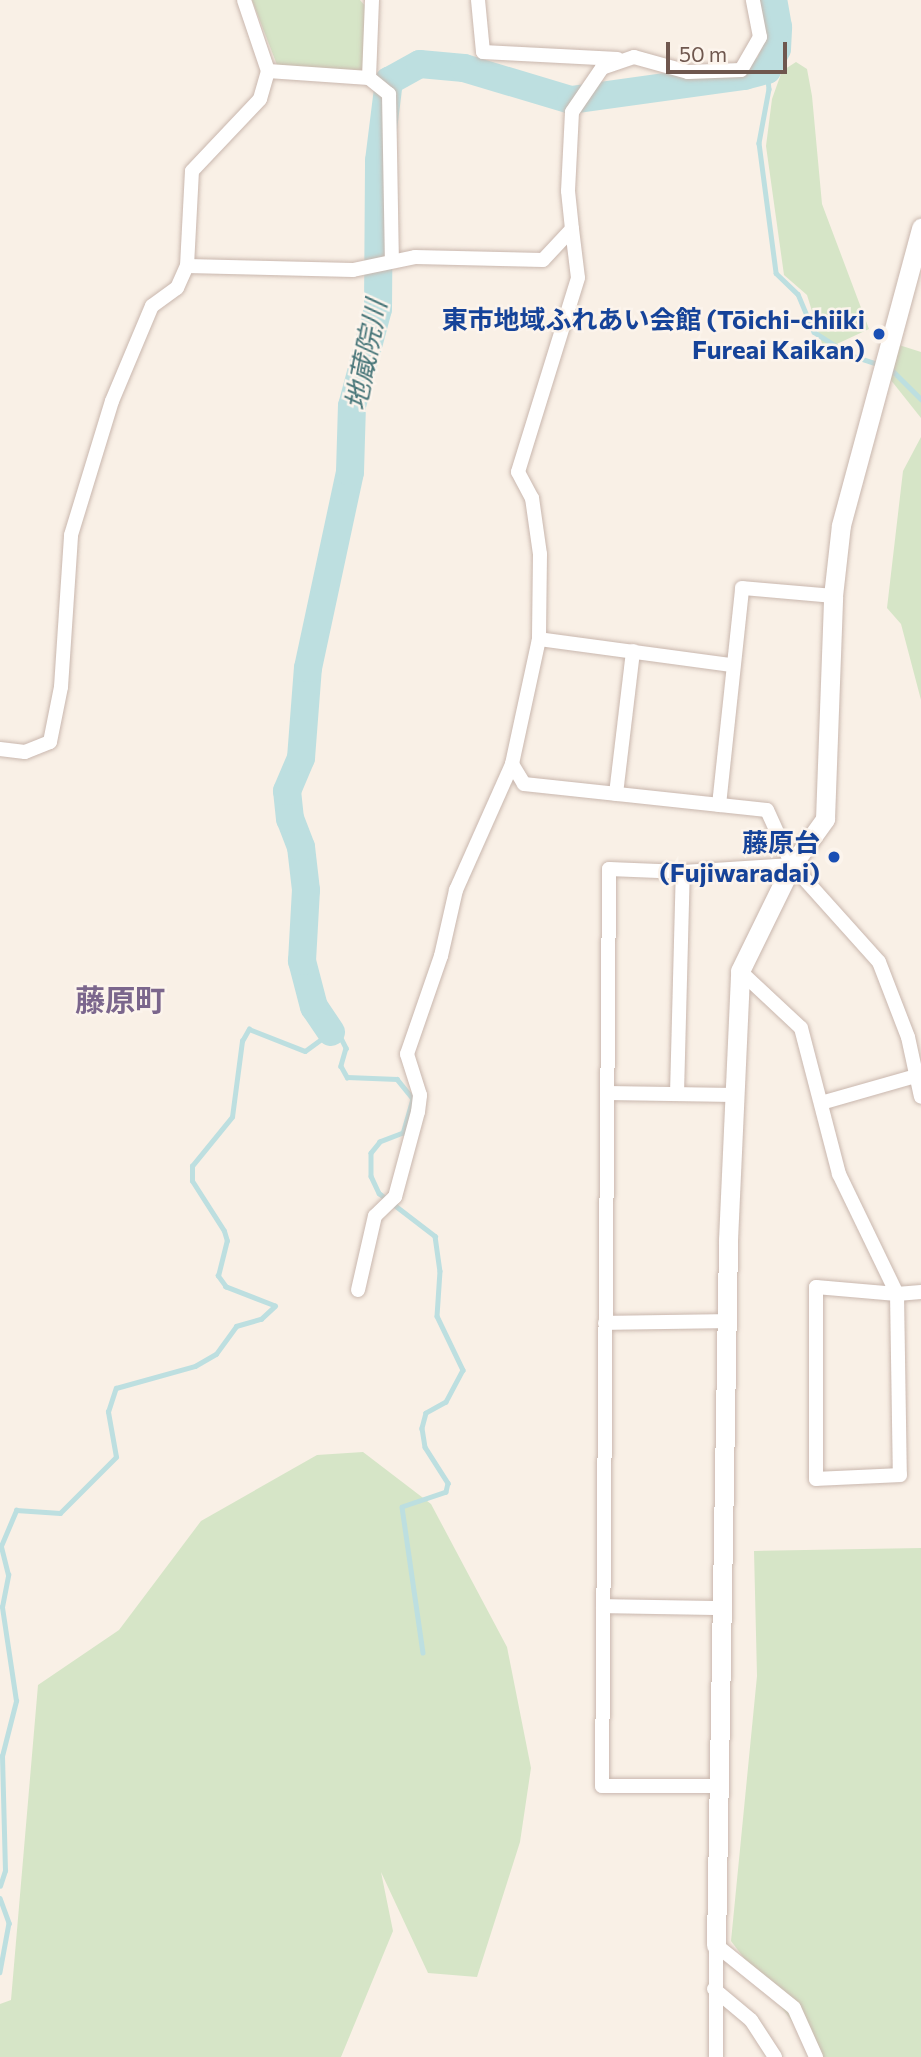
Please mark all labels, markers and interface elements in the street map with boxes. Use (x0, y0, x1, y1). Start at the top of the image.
scale bar (669, 28, 790, 72)
text: 50 m (679, 41, 727, 66)
water label: 地蔵院川 (338, 297, 392, 413)
place label: 東市地域ふれあい会館 (Tōichi-chiiki Fureai Kaikan) (441, 303, 865, 364)
marker: 東市地域ふれあい会館 (Tōichi-chiiki Fureai Kaikan) (871, 326, 887, 342)
place label: 藤原台 (Fujiwaradai) (659, 826, 820, 888)
marker: 藤原台 (Fujiwaradai) (826, 849, 842, 865)
district label: 藤原町 (75, 981, 165, 1017)

